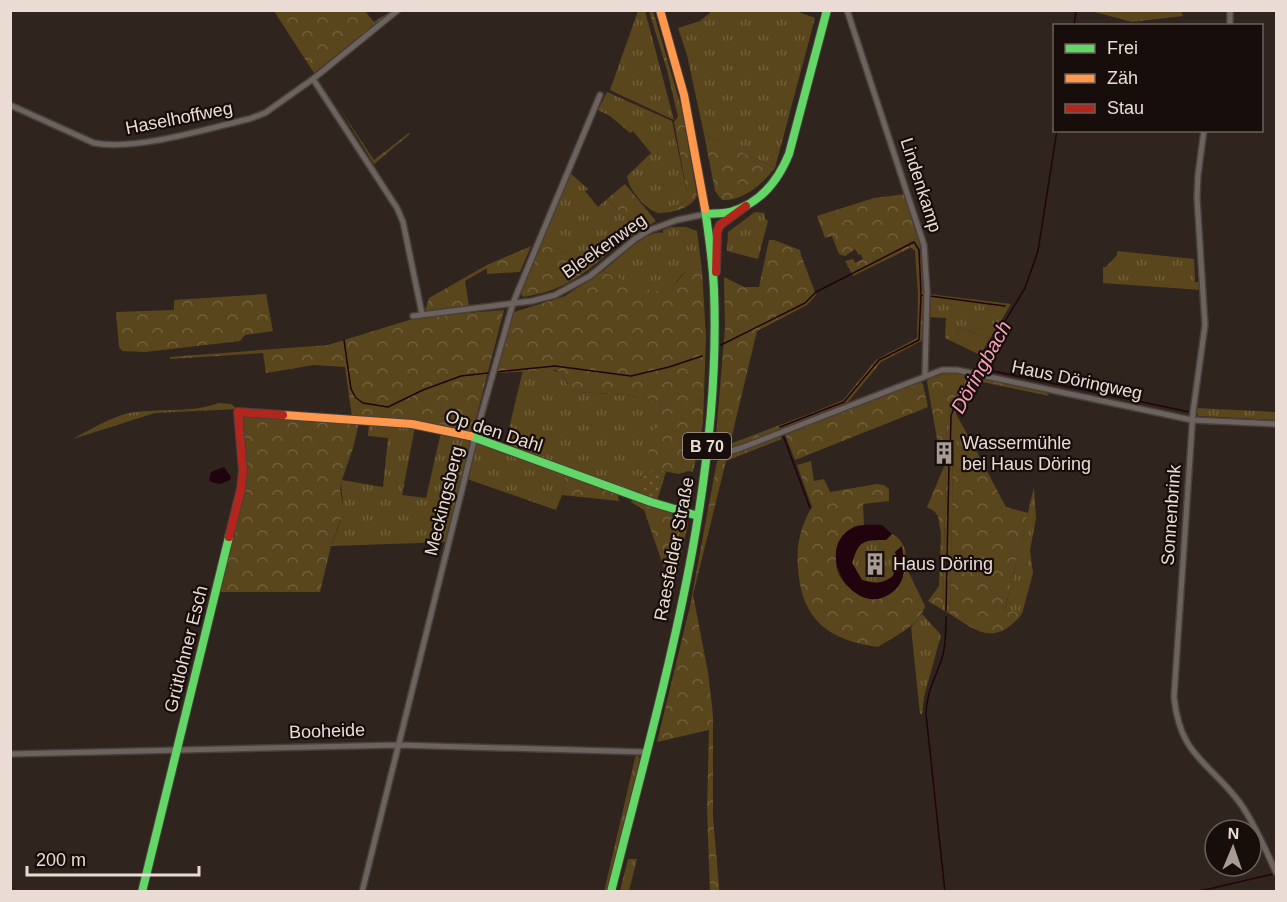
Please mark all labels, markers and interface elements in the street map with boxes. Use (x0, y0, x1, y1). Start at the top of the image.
legend (1053, 24, 1263, 132)
text: Frei (1107, 38, 1138, 58)
text: Zäh (1107, 68, 1138, 88)
street label: Haselhoffweg (124, 98, 234, 138)
text: Stau (1107, 98, 1144, 118)
street label: Lindenkamp (896, 135, 946, 235)
street label: Bleekenweg (558, 210, 650, 282)
water label: Döringbach (947, 317, 1015, 417)
street label: Haus Döringweg (1010, 356, 1144, 404)
street label: Op den Dahl (443, 406, 545, 456)
road number: B 70 (683, 433, 731, 459)
place label: Wassermühle bei Haus Döring (962, 433, 1091, 474)
building icon: Wassermühle bei Haus Döring (931, 440, 957, 466)
street label: Meckingsberg (421, 444, 467, 558)
street label: Sonnenbrink (1157, 463, 1185, 566)
street label: Raesfelder Straße (650, 475, 698, 623)
building icon: Haus Döring (862, 551, 888, 577)
place label: Haus Döring (893, 554, 993, 574)
street label: Grütlohner Esch (161, 583, 211, 715)
street label: Booheide (289, 720, 365, 742)
north arrow (1203, 818, 1263, 878)
text: N (1227, 825, 1240, 842)
scale bar (27, 839, 200, 877)
text: 200 m (36, 850, 86, 870)

